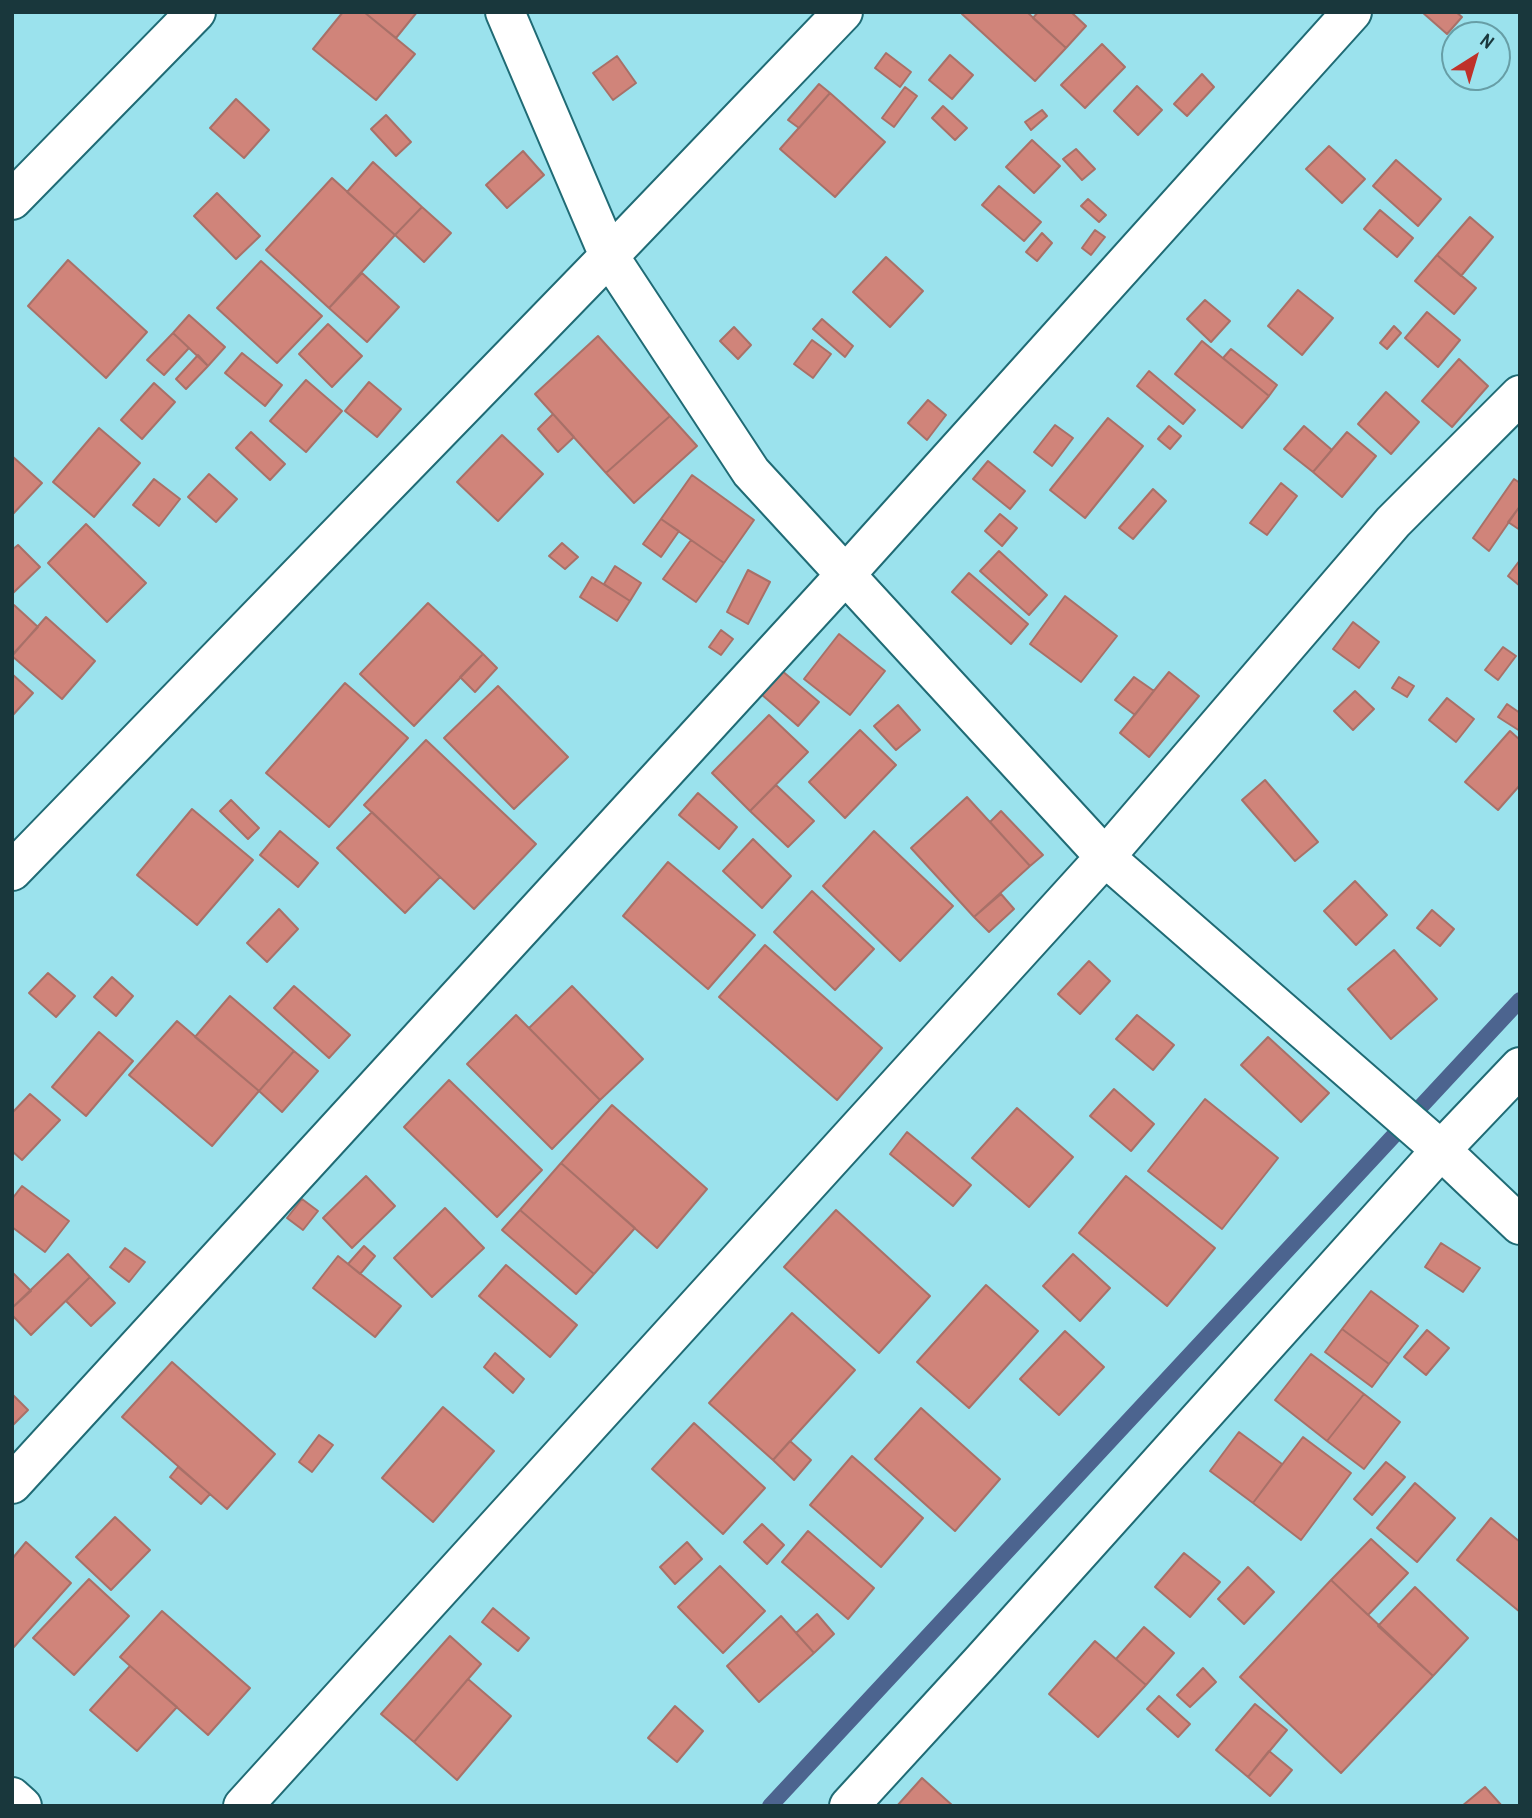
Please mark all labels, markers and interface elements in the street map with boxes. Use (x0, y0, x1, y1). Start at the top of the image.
north arrow (1441, 21, 1511, 91)
text: N (1475, 27, 1500, 55)

